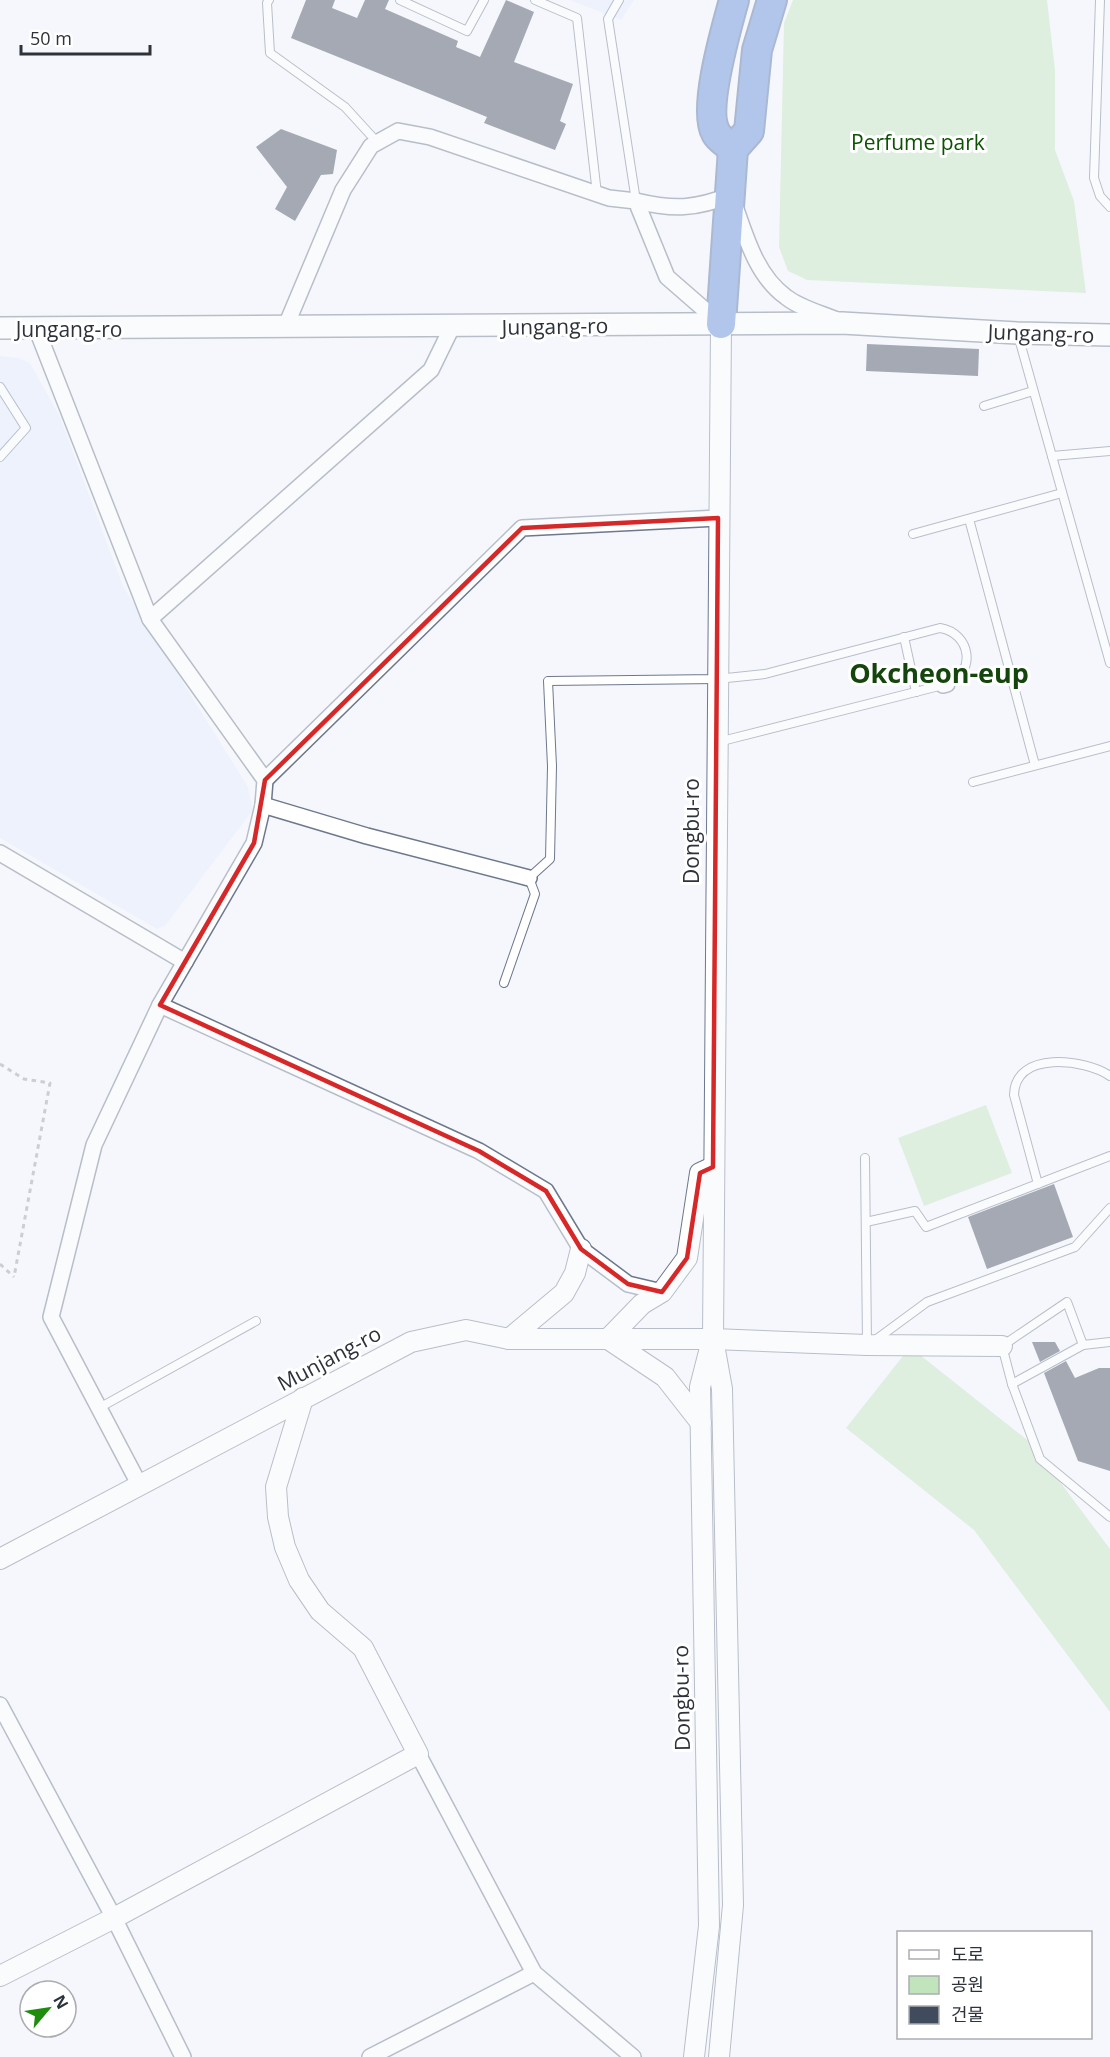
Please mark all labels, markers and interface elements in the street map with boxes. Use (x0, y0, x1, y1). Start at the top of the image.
scale bar (21, 18, 150, 56)
text: 50 m (30, 26, 72, 50)
park label: Perfume park (851, 128, 985, 156)
street label: Jungang-ro (499, 311, 609, 341)
street label: Jungang-ro (14, 315, 122, 343)
street label: Jungang-ro (985, 317, 1095, 349)
district label: Okcheon-eup (849, 654, 1029, 691)
street label: Dongbu-ro (677, 778, 705, 884)
street label: Munjang-ro (272, 1319, 386, 1397)
street label: Dongbu-ro (666, 1645, 696, 1751)
legend (897, 1931, 1092, 2039)
text: 도로 (951, 1942, 984, 1966)
text: 공원 (951, 1972, 984, 1996)
north arrow (18, 1979, 78, 2039)
text: N (48, 1991, 74, 2013)
text: 건물 (951, 2002, 984, 2026)

